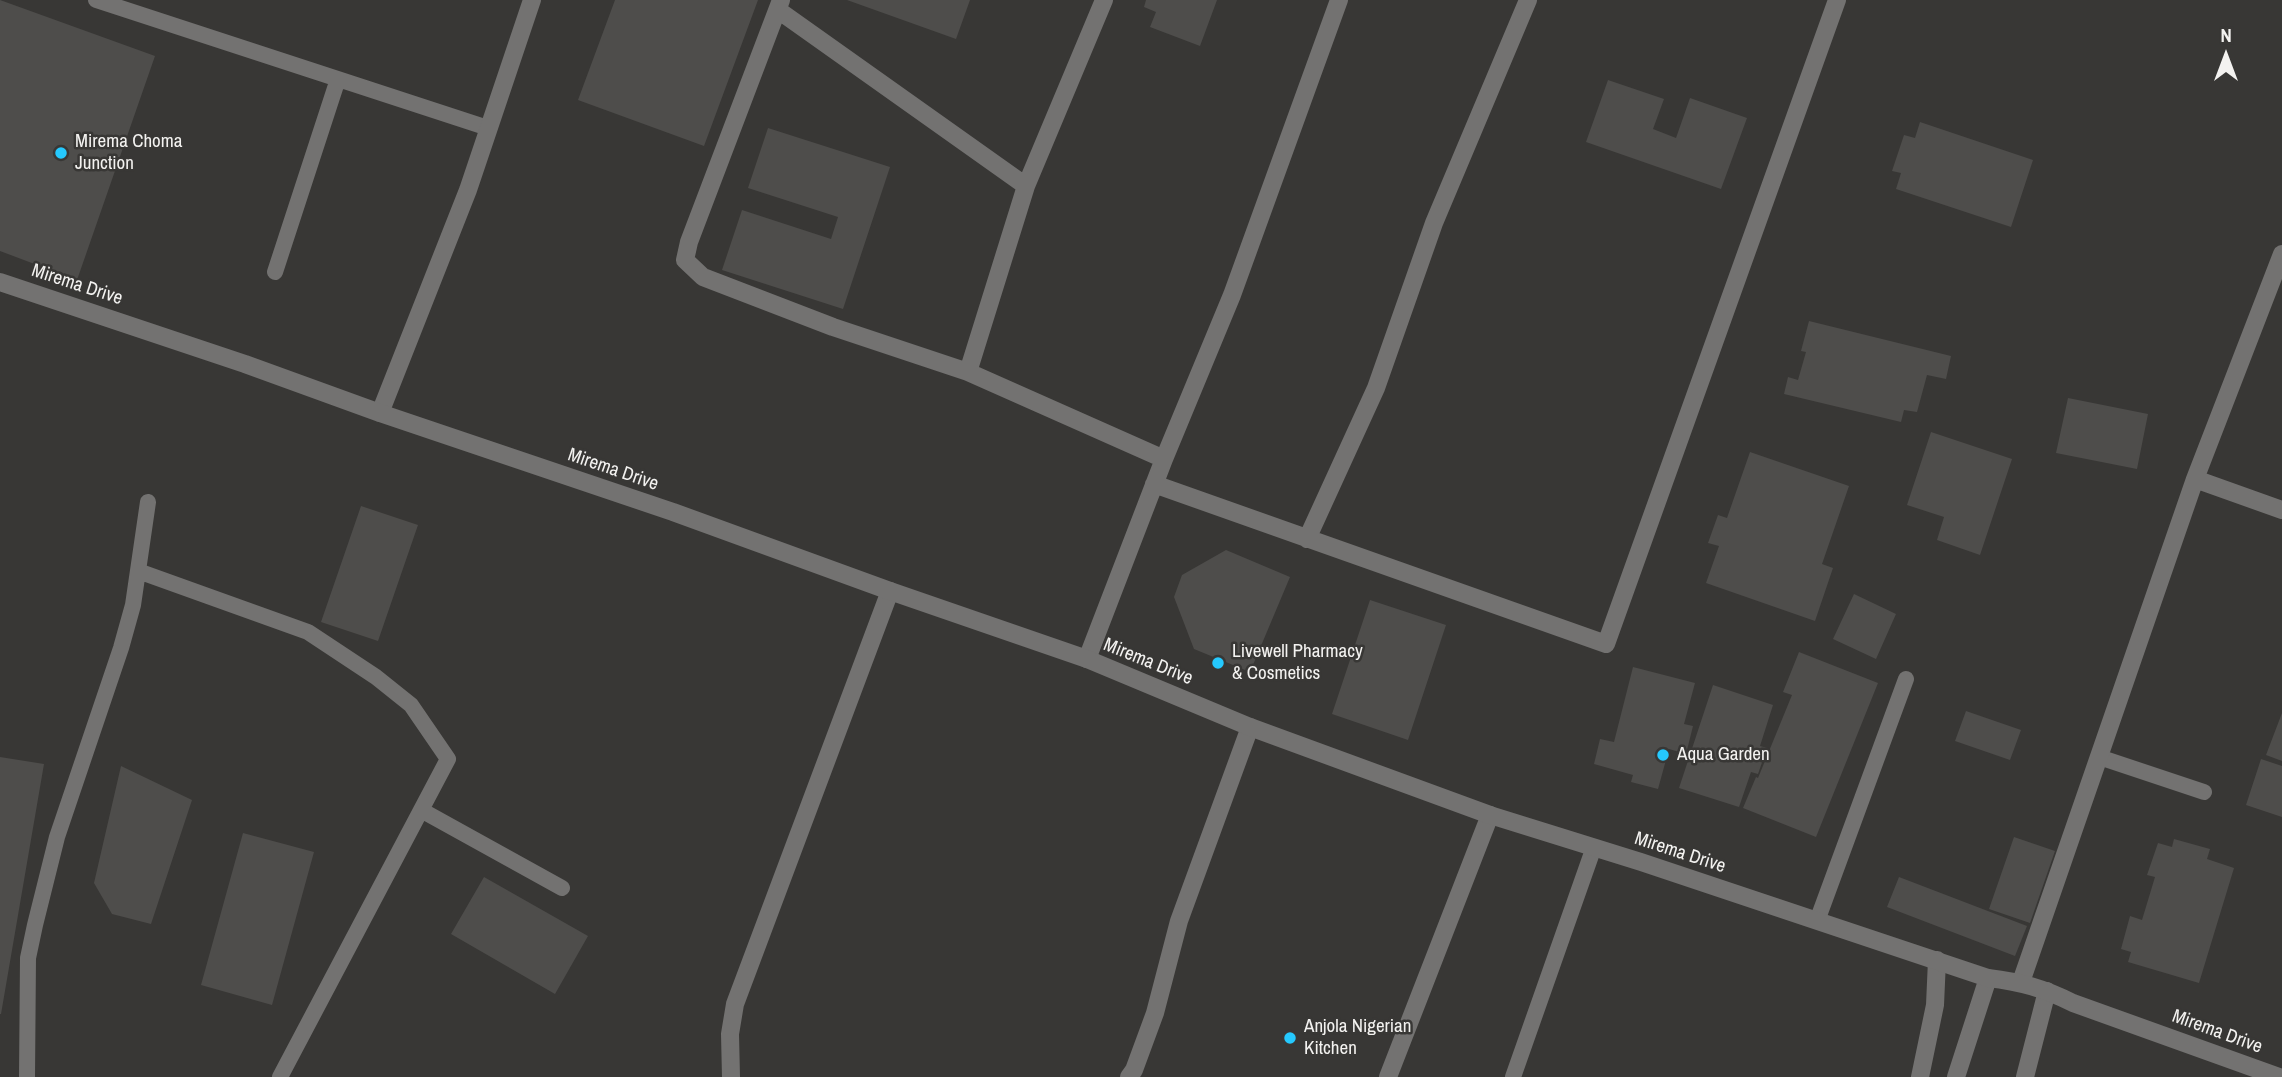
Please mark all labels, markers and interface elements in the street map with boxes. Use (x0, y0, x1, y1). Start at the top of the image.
north arrow (2191, 21, 2261, 91)
text: N (2220, 22, 2232, 48)
place label: Mirema Choma Junction (75, 131, 182, 175)
marker: Mirema Choma Junction (53, 145, 69, 161)
street label: Mirema Drive (29, 260, 125, 310)
street label: Mirema Drive (565, 444, 661, 496)
street label: Mirema Drive (1100, 634, 1196, 690)
place label: Livewell Pharmacy & Cosmetics (1232, 641, 1363, 685)
marker: Livewell Pharmacy & Cosmetics (1210, 655, 1226, 671)
place label: Aqua Garden (1677, 744, 1770, 766)
marker: Aqua Garden (1655, 747, 1671, 763)
street label: Mirema Drive (1632, 828, 1728, 878)
street label: Mirema Drive (2169, 1005, 2265, 1059)
place label: Anjola Nigerian Kitchen (1304, 1016, 1411, 1060)
marker: Anjola Nigerian Kitchen (1282, 1030, 1298, 1046)

